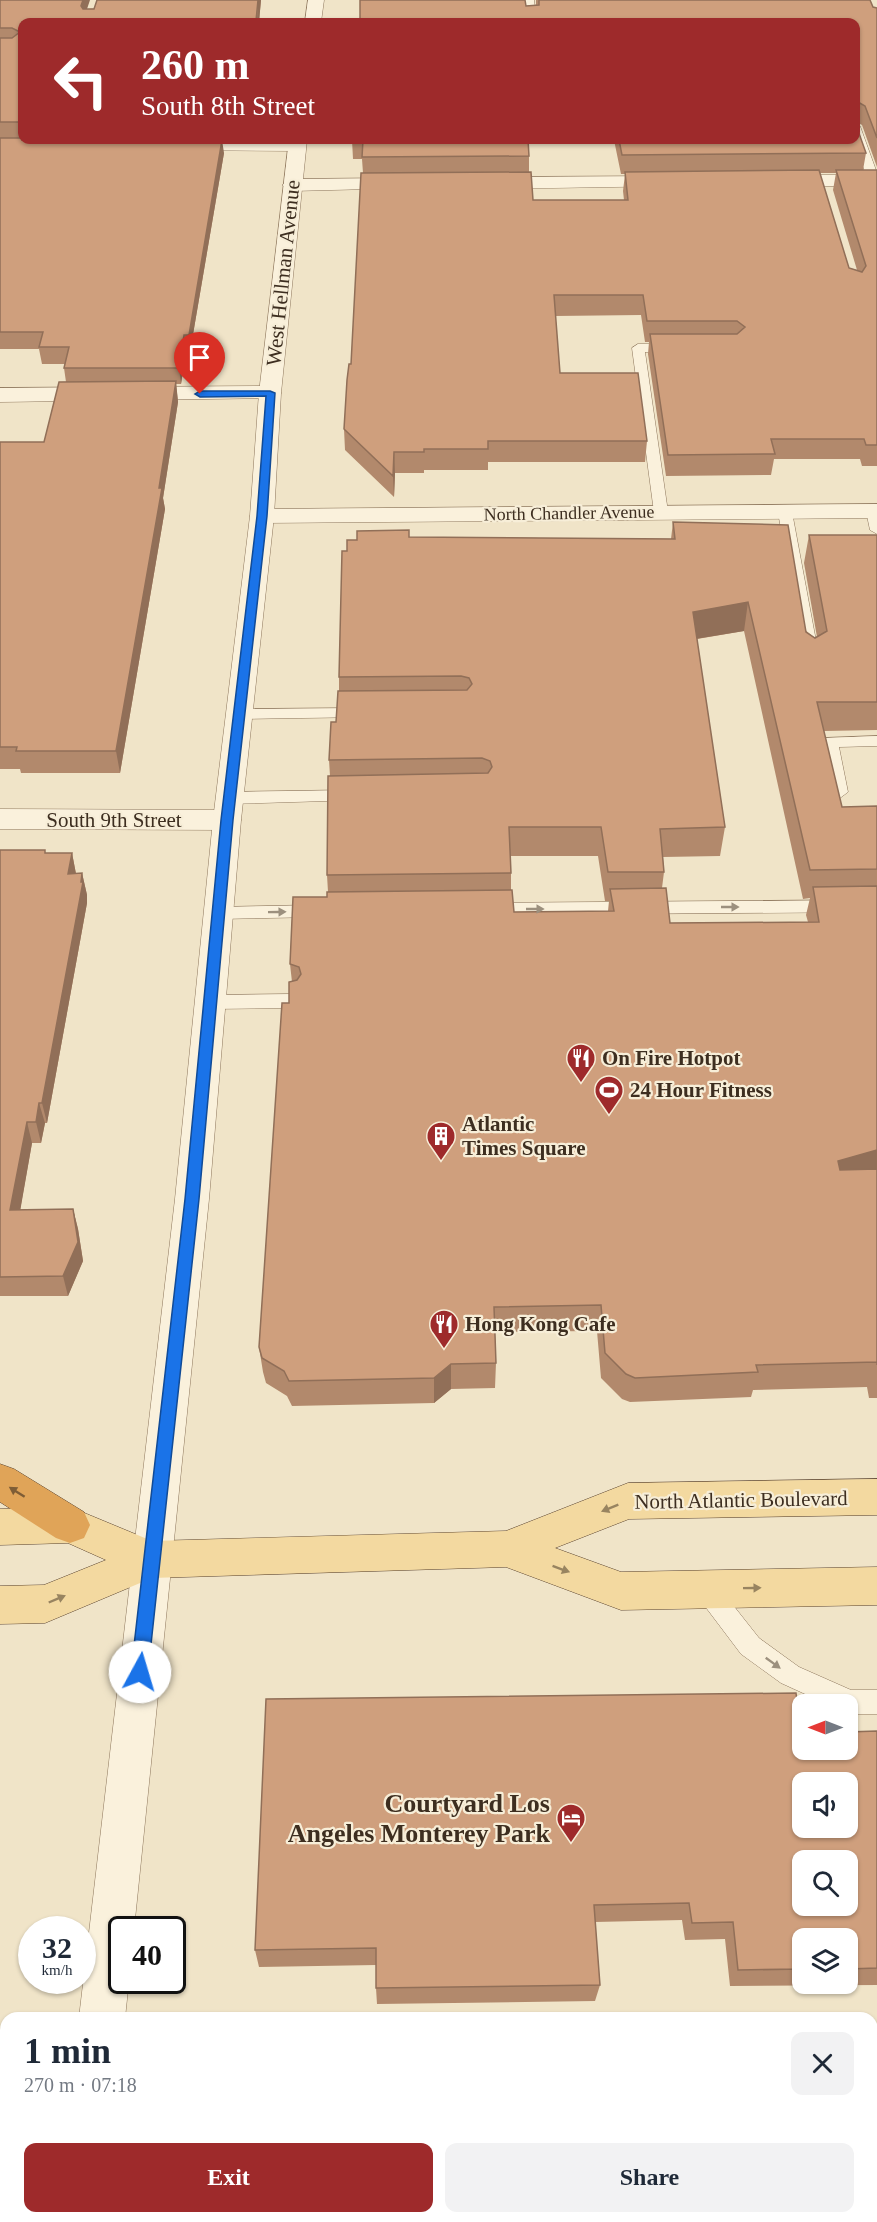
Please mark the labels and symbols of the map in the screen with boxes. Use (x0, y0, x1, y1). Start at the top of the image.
street label: West Hellman Avenue (261, 179, 305, 367)
pin (174, 332, 225, 394)
street label: North Chandler Avenue (484, 502, 654, 524)
street label: South 9th Street (46, 808, 182, 832)
one-way arrow (720, 902, 739, 912)
one-way arrow (525, 904, 544, 913)
one-way arrow (267, 907, 286, 917)
restaurant icon: On Fire Hotpot (565, 1042, 597, 1084)
place label: On Fire Hotpot (602, 1046, 740, 1070)
sports icon: 24 Hour Fitness (593, 1074, 625, 1116)
place label: 24 Hour Fitness (630, 1078, 772, 1102)
place label: Atlantic Times Square (462, 1112, 586, 1160)
building icon: Atlantic Times Square (425, 1120, 457, 1162)
restaurant icon: Hong Kong Cafe (428, 1308, 460, 1350)
place label: Hong Kong Cafe (465, 1312, 616, 1336)
street label: North Atlantic Boulevard (634, 1486, 848, 1514)
one-way arrow (9, 1487, 25, 1498)
one-way arrow (601, 1504, 619, 1513)
one-way arrow (552, 1564, 570, 1574)
one-way arrow (743, 1584, 762, 1593)
one-way arrow (49, 1594, 67, 1604)
position arrow (108, 1640, 172, 1704)
one-way arrow (765, 1657, 781, 1669)
north arrow (792, 1694, 858, 1760)
place label: Courtyard Los Angeles Monterey Park (288, 1789, 551, 1848)
hotel icon: Courtyard Los Angeles Monterey Park (555, 1802, 587, 1844)
speed limit sign: 40 (108, 1916, 186, 1994)

